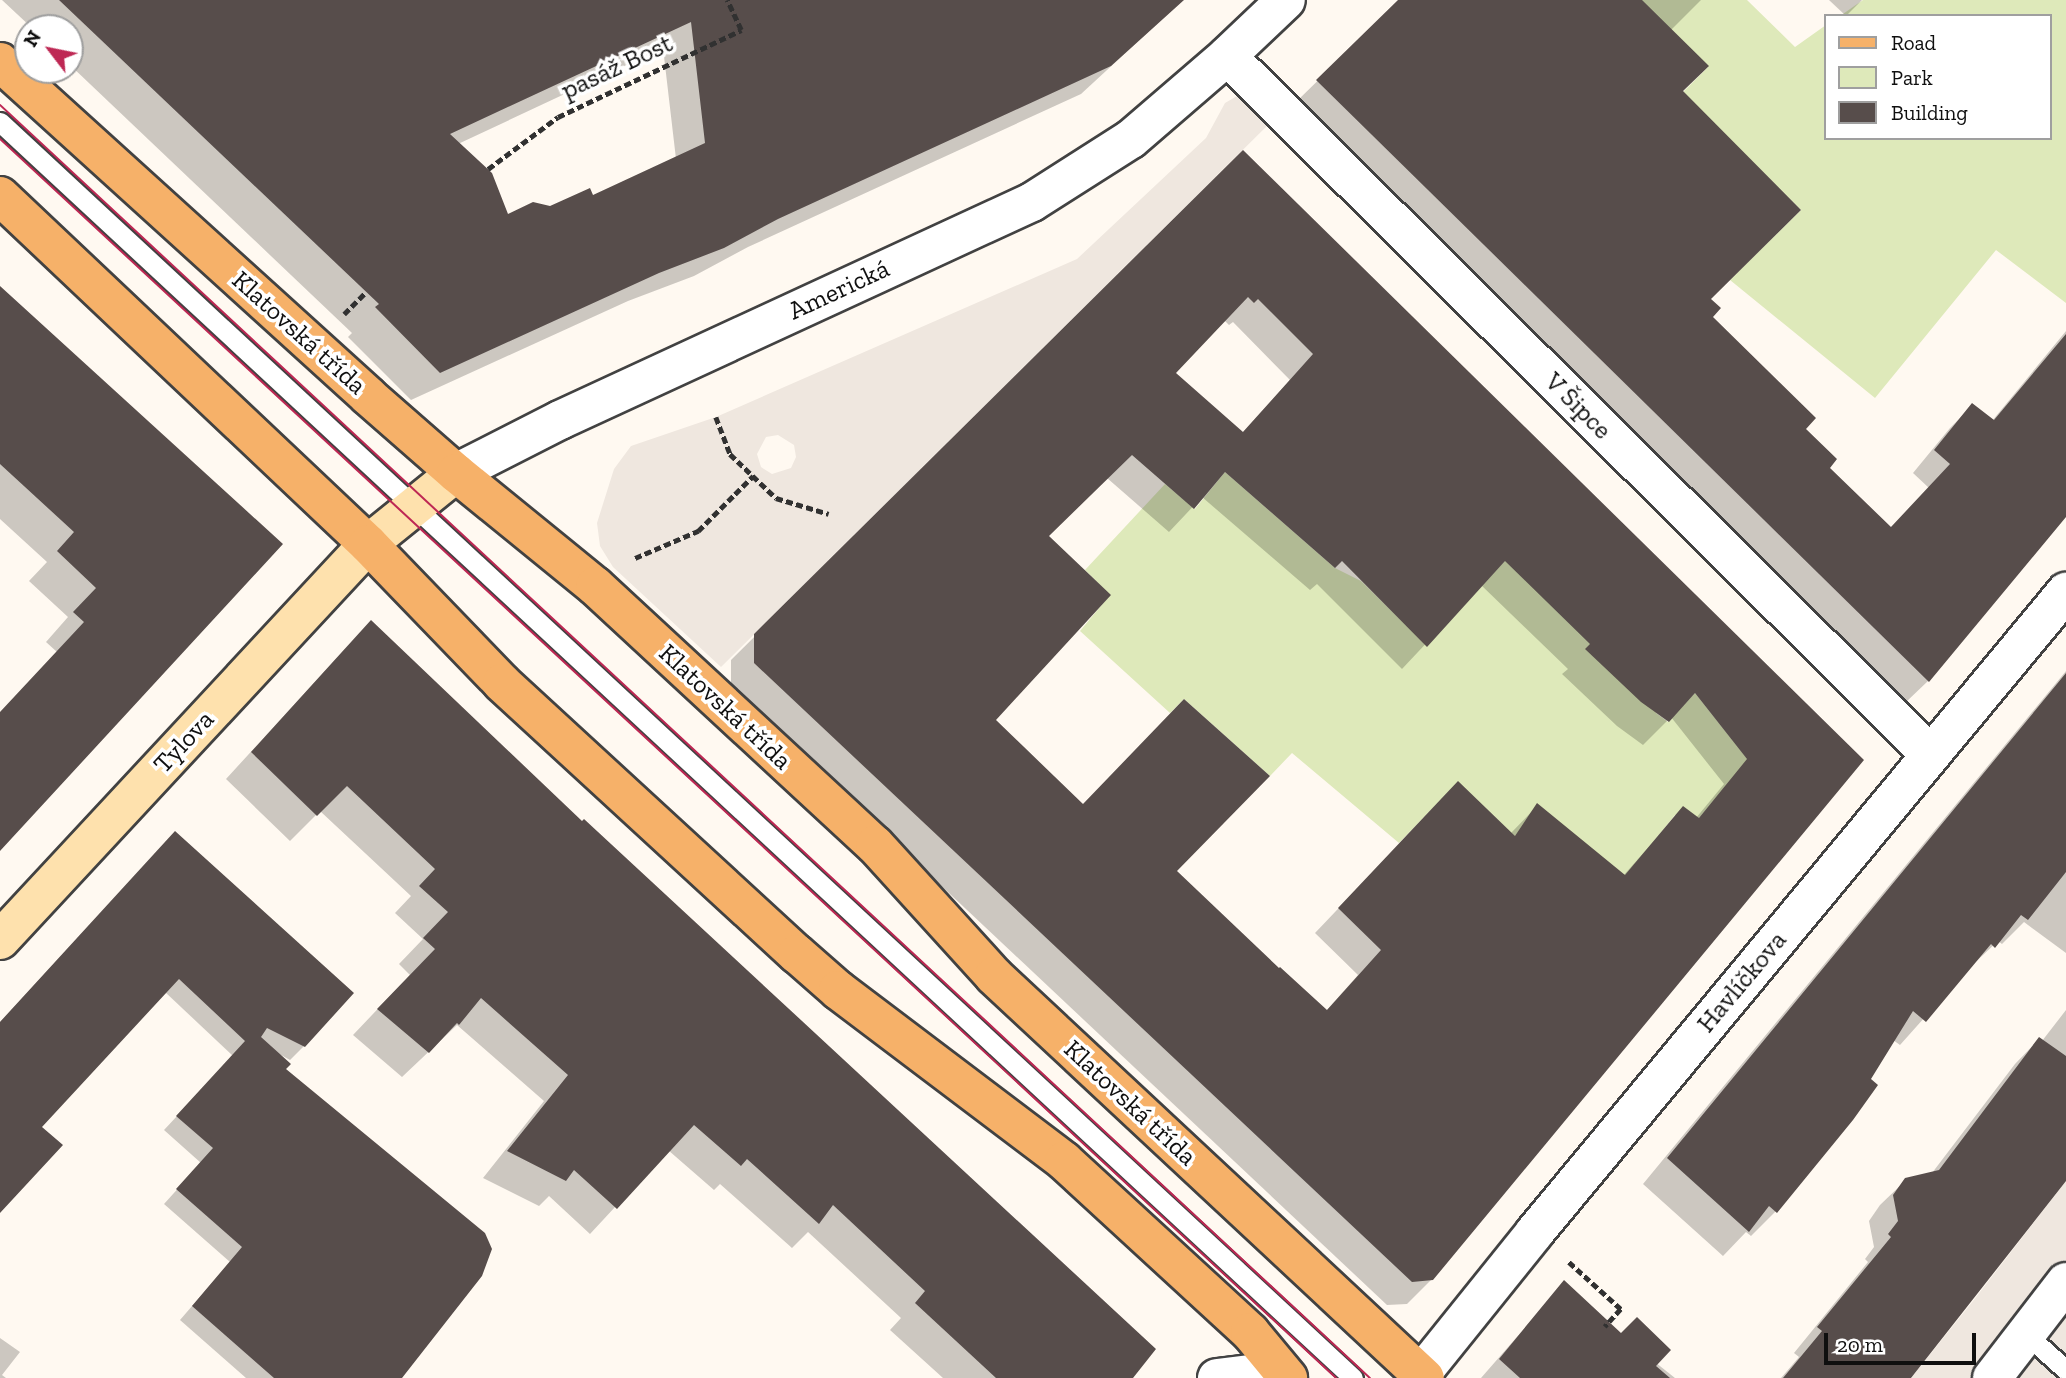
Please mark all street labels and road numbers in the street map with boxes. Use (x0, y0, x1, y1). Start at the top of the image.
street label: pasáž Bost (557, 28, 677, 106)
street label: Americká (784, 253, 894, 327)
street label: Klatovská třída (226, 265, 372, 401)
street label: V Šipce (1538, 366, 1618, 446)
street label: Klatovská třída (652, 638, 798, 776)
street label: Tylova (147, 704, 221, 780)
street label: Havlíčkova (1691, 925, 1793, 1039)
street label: Klatovská třída (1057, 1034, 1203, 1172)

